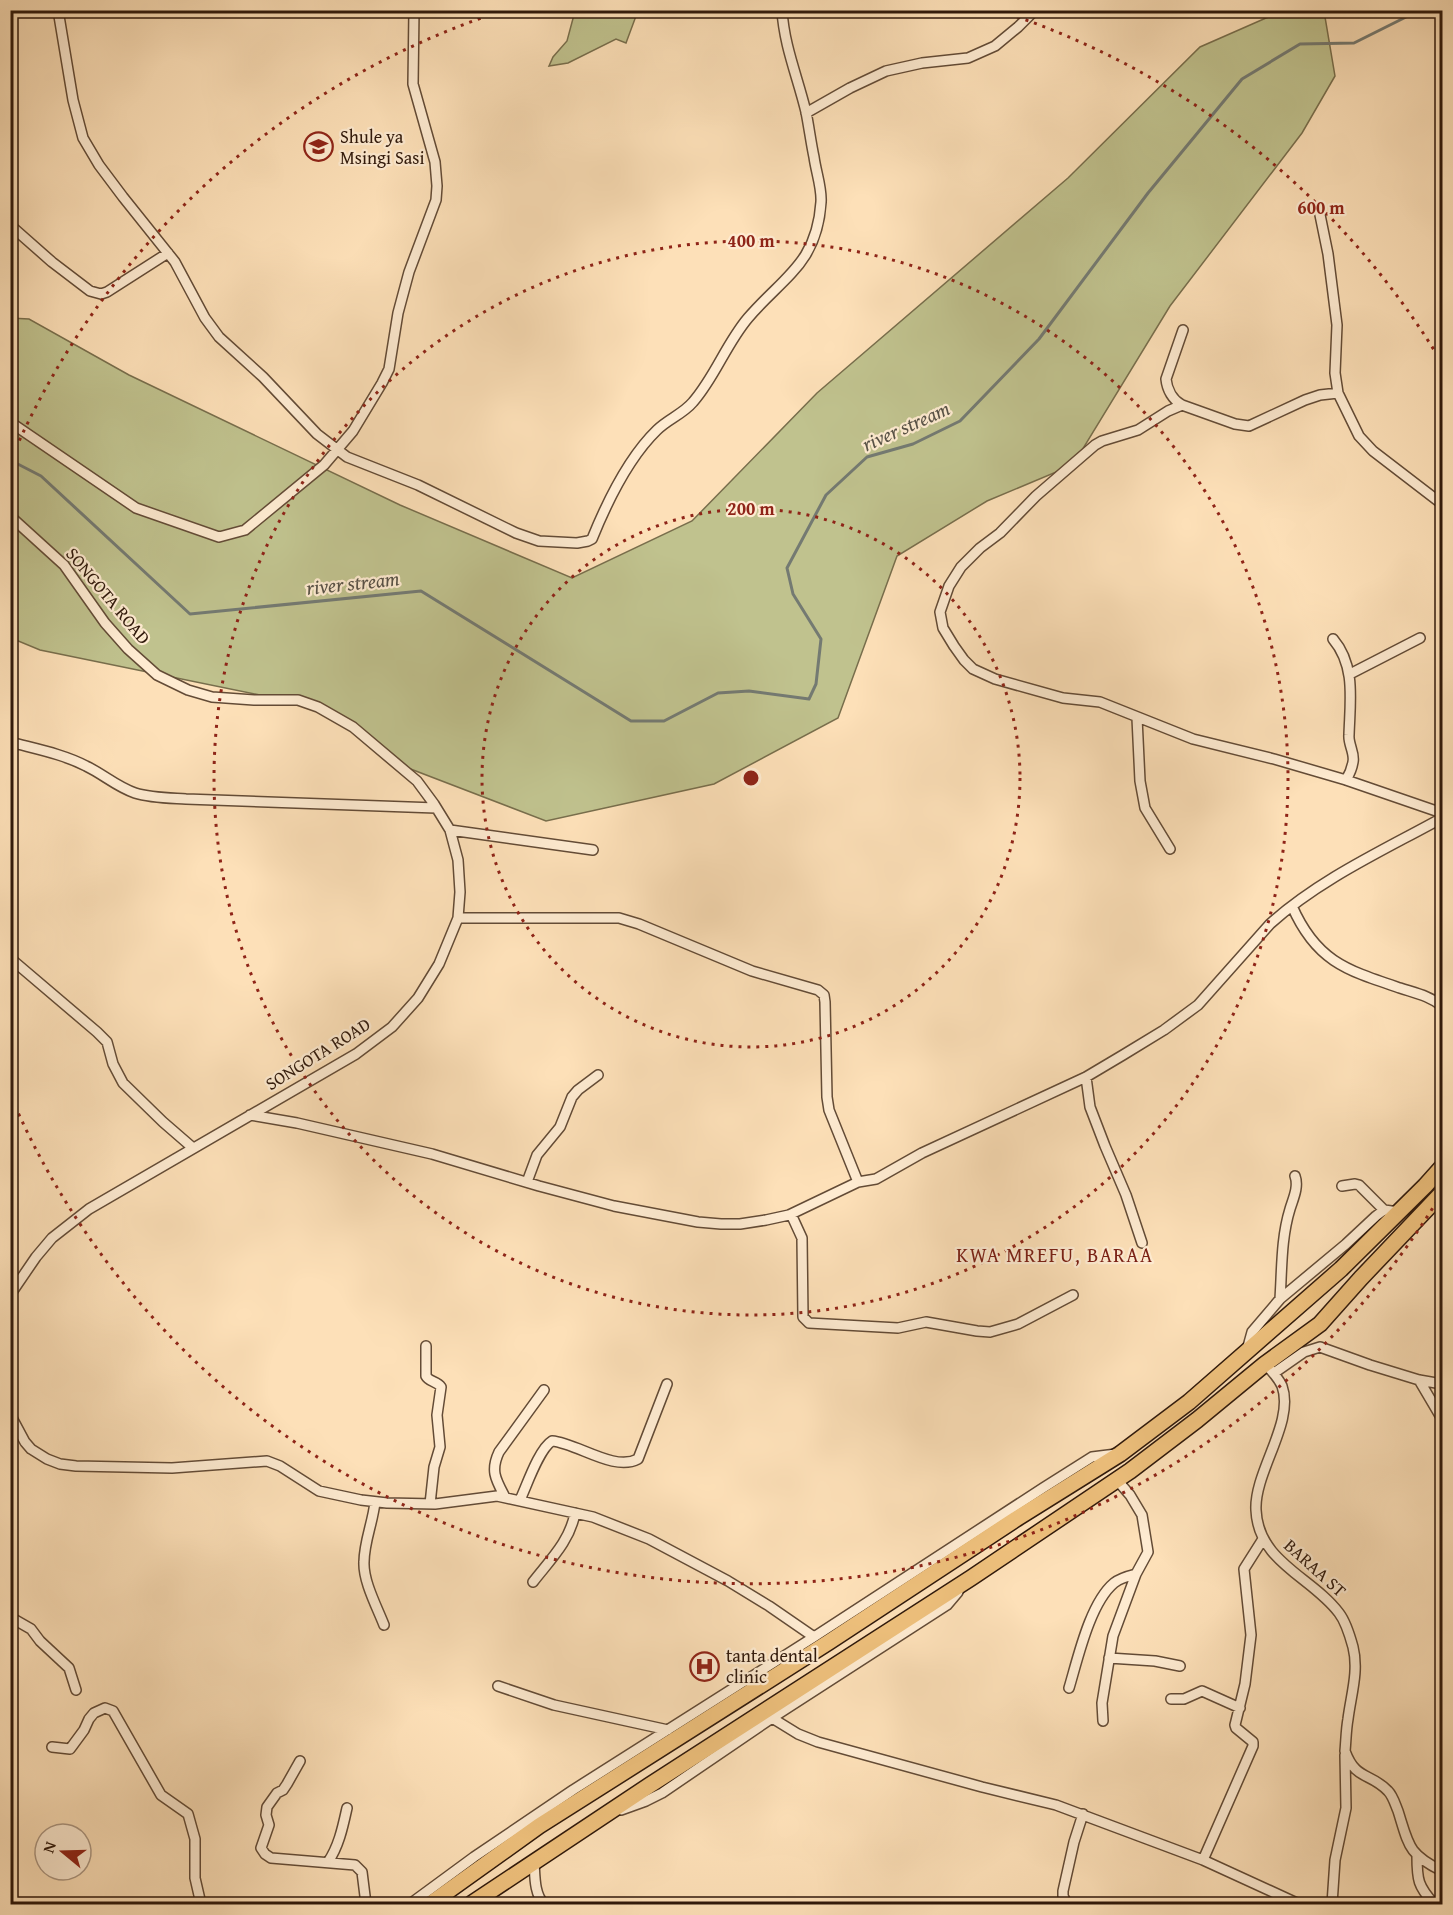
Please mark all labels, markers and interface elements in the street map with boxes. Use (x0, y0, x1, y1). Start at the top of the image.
place label: Shule ya Msingi Sasi (340, 123, 425, 171)
school or university icon: Shule ya Msingi Sasi (303, 131, 335, 163)
text: 600 m (1297, 194, 1345, 221)
text: 400 m (727, 227, 775, 254)
water label: river stream (857, 393, 955, 458)
text: 200 m (727, 495, 775, 522)
street label: SONGOTA ROAD (60, 541, 157, 650)
water label: river stream (305, 563, 401, 602)
centre of rings (741, 768, 761, 788)
street label: SONGOTA ROAD (260, 1010, 376, 1097)
district label: KWA MREFU, BARAA (956, 1240, 1154, 1269)
street label: BARAA ST (1278, 1532, 1353, 1603)
place label: tanta dental clinic (726, 1642, 818, 1690)
hospital icon: tanta dental clinic (689, 1650, 721, 1682)
north arrow (33, 1822, 93, 1882)
text: N (36, 1838, 62, 1856)

